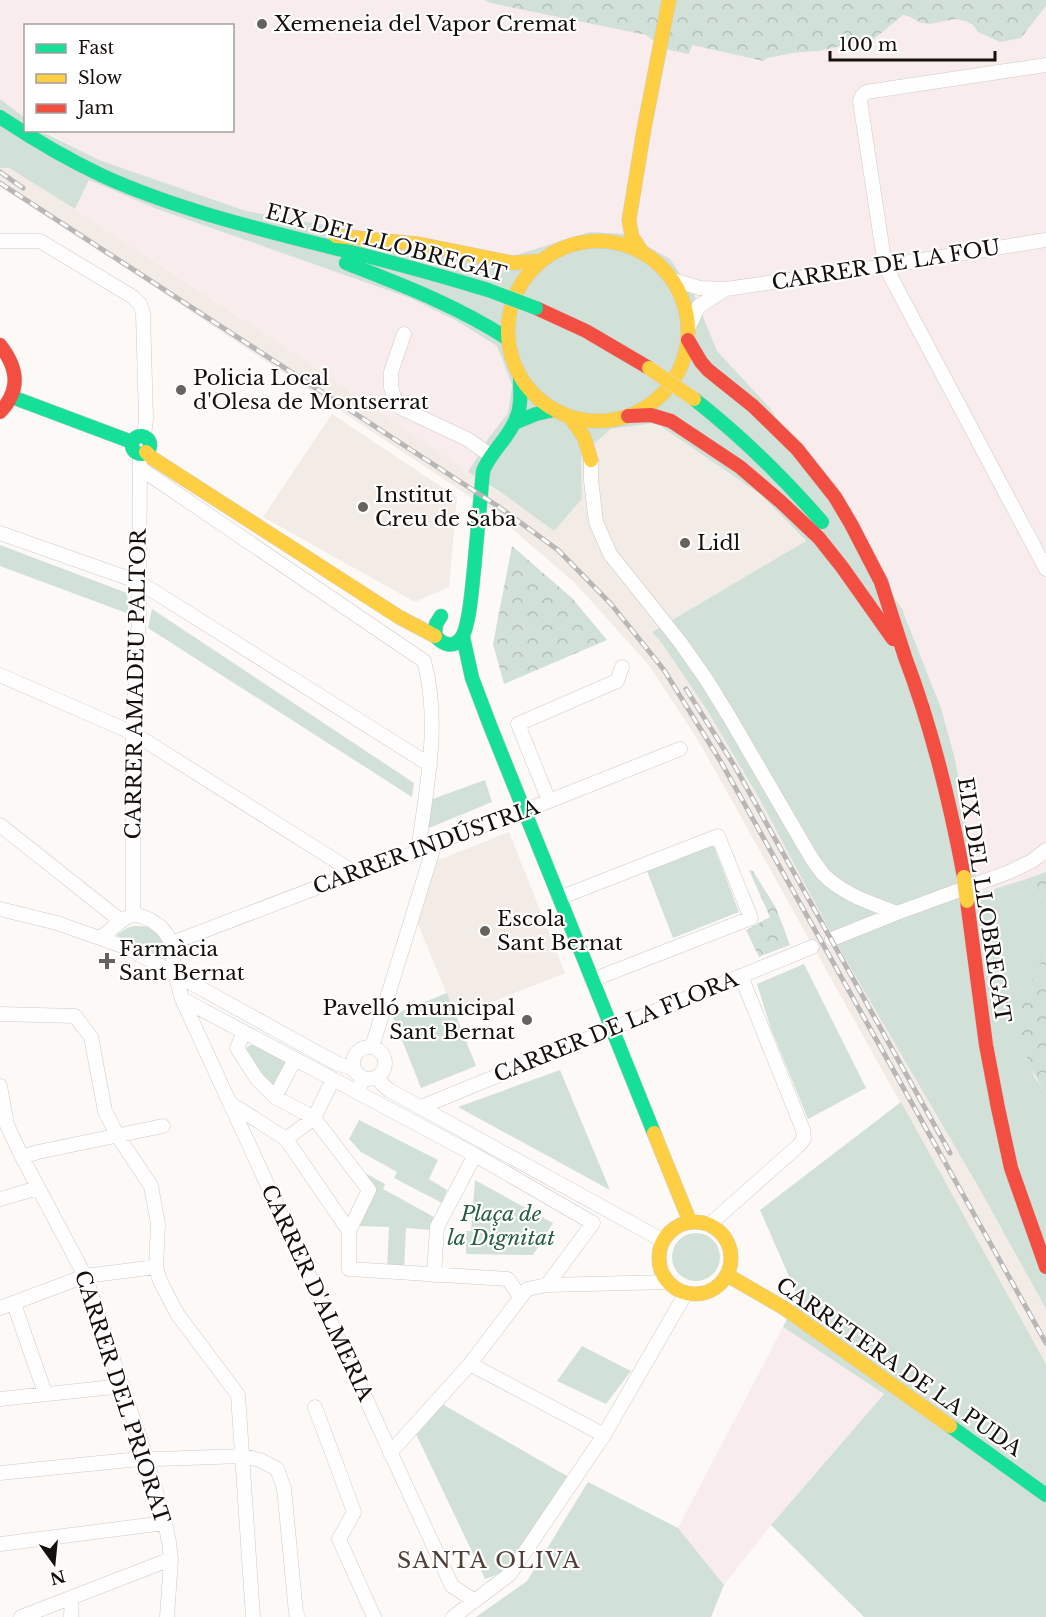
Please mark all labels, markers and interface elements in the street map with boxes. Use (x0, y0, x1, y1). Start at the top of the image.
place label: Xemeneia del Vapor Cremat (274, 11, 577, 37)
marker: Xemeneia del Vapor Cremat (255, 17, 269, 31)
legend (24, 24, 234, 132)
scale bar (830, 24, 995, 62)
text: 100 m (839, 34, 897, 56)
text: Fast (78, 37, 115, 59)
text: Slow (78, 67, 123, 89)
text: Jam (76, 97, 114, 119)
street label: EIX DEL LLOBREGAT (263, 198, 509, 288)
street label: CARRER DE LA FOU (770, 234, 1002, 296)
place label: Policia Local d'Olesa de Montserrat (193, 365, 429, 415)
marker: Policia Local d'Olesa de Montserrat (174, 383, 188, 397)
place label: Institut Creu de Saba (375, 482, 517, 532)
marker: Institut Creu de Saba (356, 500, 370, 514)
street label: CARRER AMADEU PALTOR (120, 527, 152, 840)
place label: Lidl (697, 530, 741, 556)
marker: Lidl (678, 536, 692, 550)
street label: EIX DEL LLOBREGAT (952, 775, 1016, 1025)
street label: CARRER INDÚSTRIA (309, 794, 543, 900)
place label: Escola Sant Bernat (497, 906, 623, 956)
marker: Escola Sant Bernat (478, 924, 492, 938)
place label: Farmàcia Sant Bernat (119, 936, 245, 986)
marker: Farmàcia Sant Bernat (100, 954, 114, 968)
street label: CARRER DE LA FLORA (490, 966, 743, 1088)
place label: Pavelló municipal Sant Bernat (322, 995, 515, 1045)
marker: Pavelló municipal Sant Bernat (520, 1013, 534, 1027)
street label: CARRER D'ALMERIA (255, 1181, 379, 1406)
park label: Plaça de la Dignitat (447, 1201, 555, 1251)
street label: CARRER DEL PRIORAT (69, 1267, 175, 1527)
street label: CARRETERA DE LA PUDA (771, 1272, 1028, 1463)
north arrow (24, 1533, 84, 1593)
district label: SANTA OLIVA (397, 1547, 581, 1574)
text: N (48, 1566, 68, 1589)

